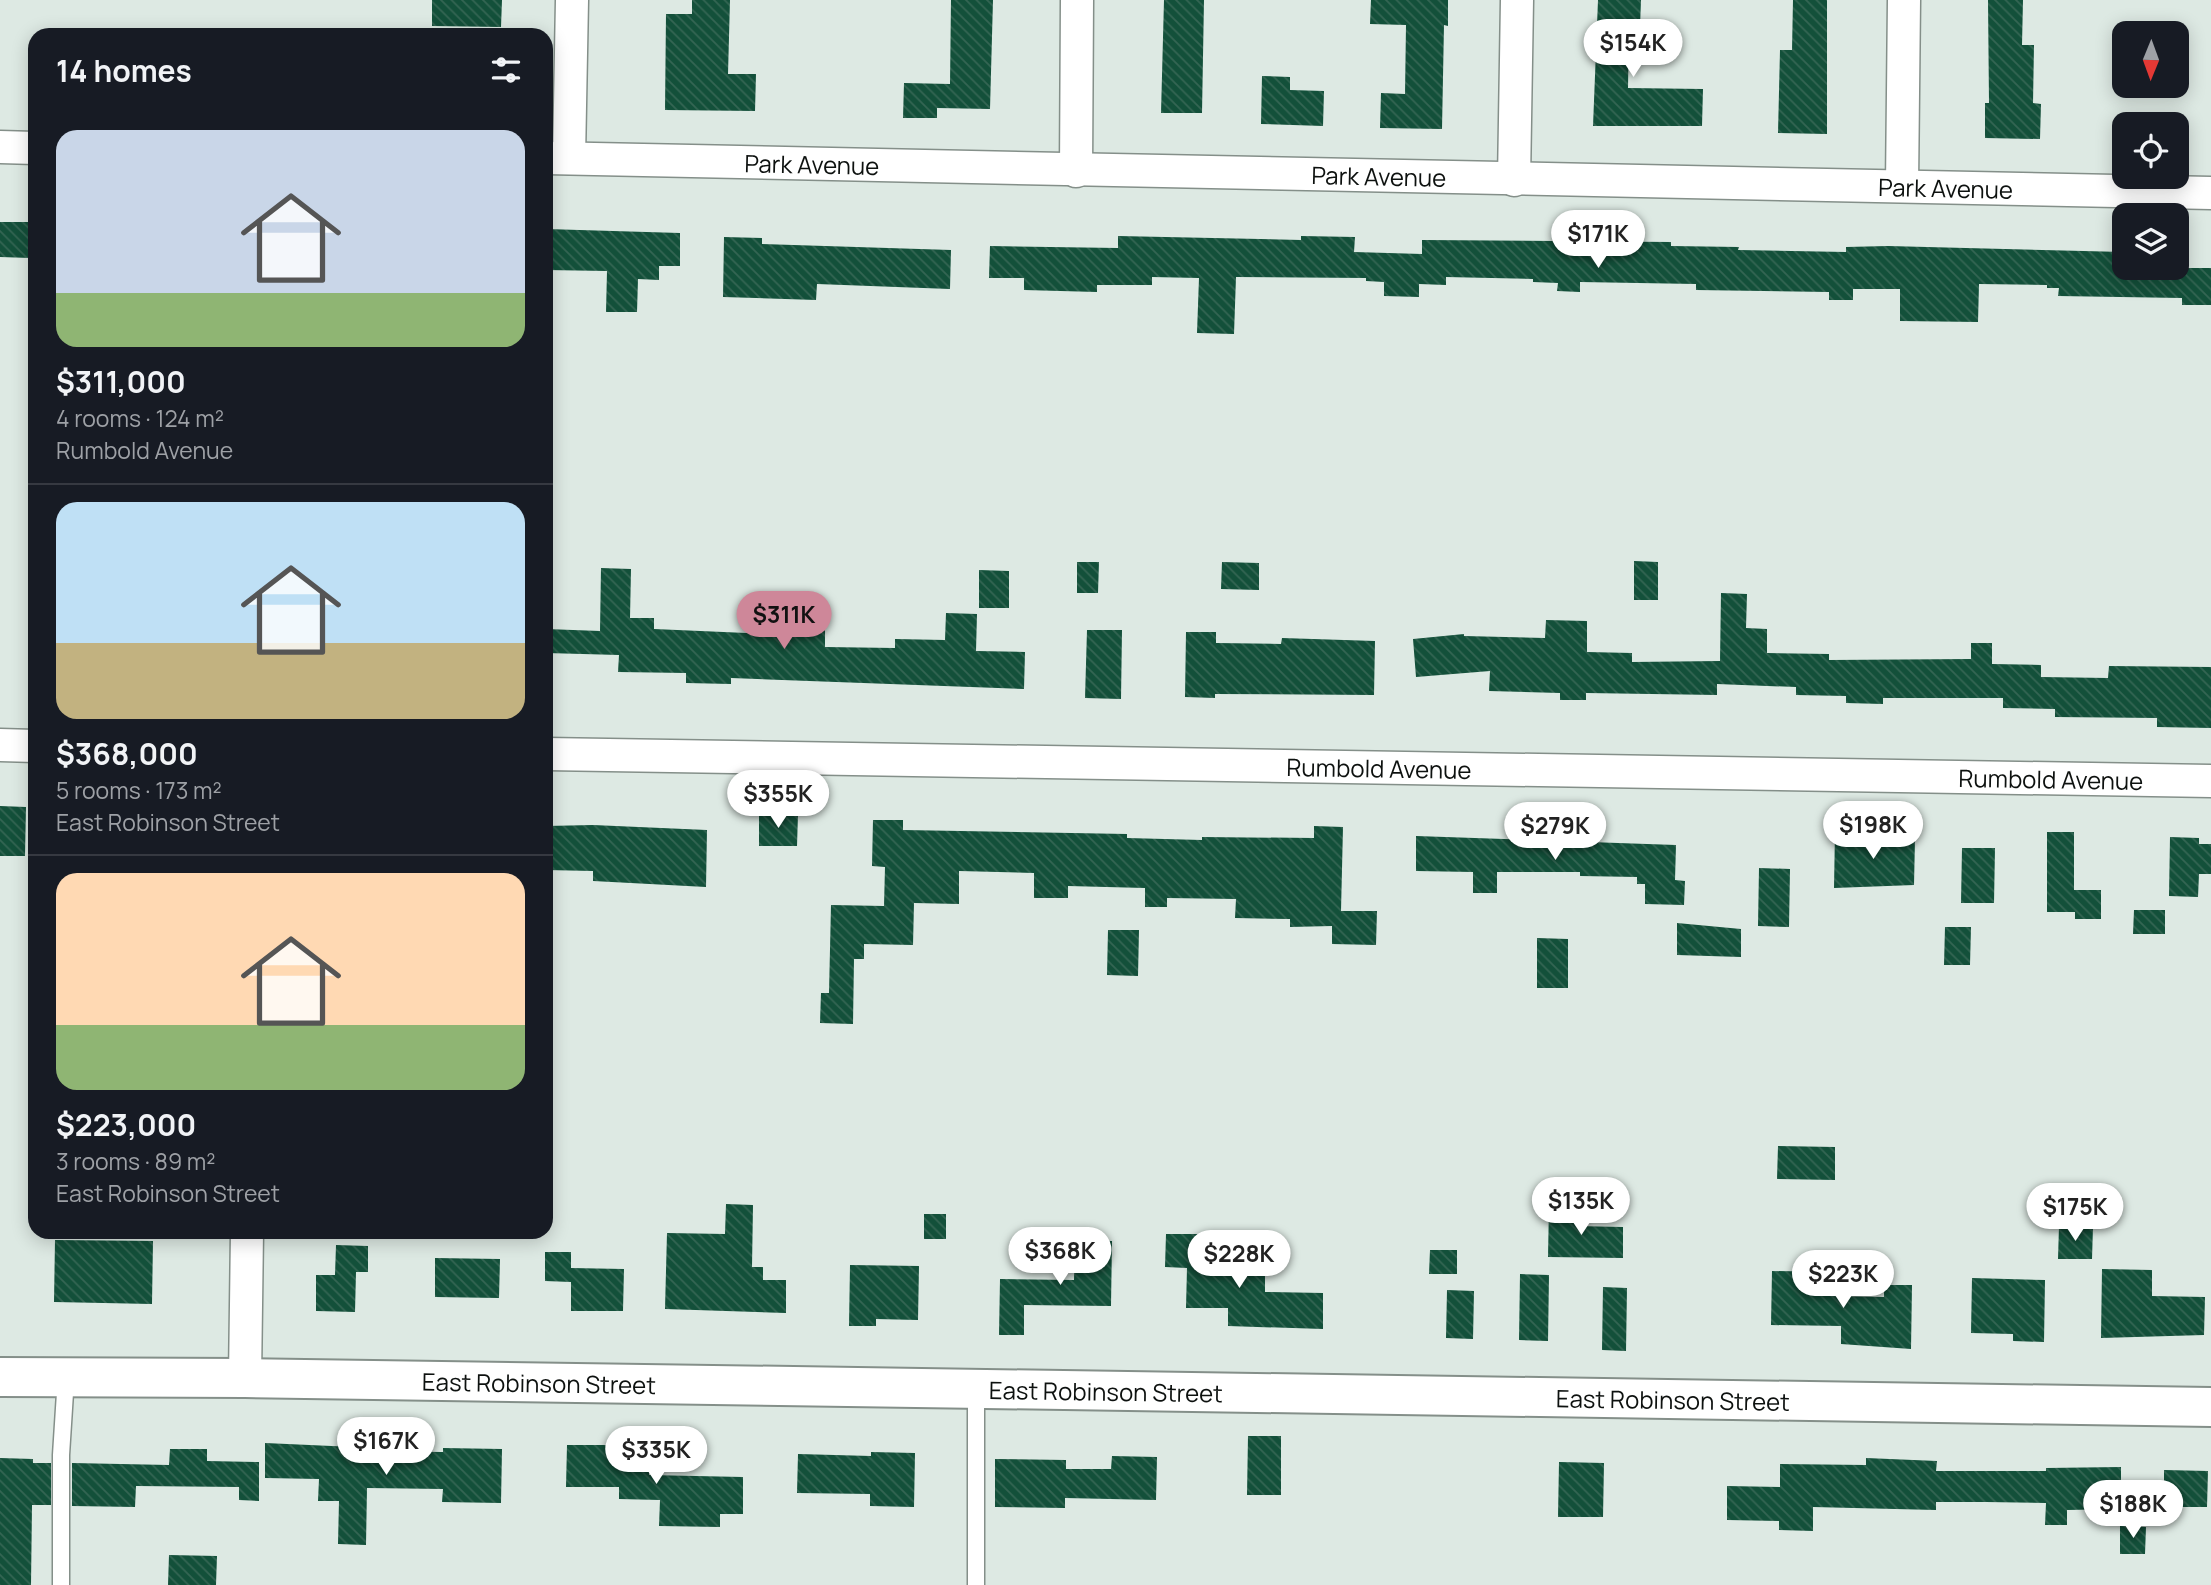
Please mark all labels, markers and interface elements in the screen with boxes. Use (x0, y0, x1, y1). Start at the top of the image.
pin: $154K (1584, 20, 1682, 79)
north arrow (2112, 21, 2189, 98)
map controls (2112, 21, 2189, 280)
text: $154K (1600, 26, 1666, 58)
text: 14 homes (56, 50, 192, 91)
icon: filters (487, 51, 525, 89)
button: locate (2112, 112, 2189, 189)
street label: Park Avenue (744, 146, 880, 182)
street label: Park Avenue (1311, 158, 1447, 193)
street label: Park Avenue (1878, 170, 2013, 205)
icon: home (228, 175, 354, 301)
button: layers (2112, 203, 2189, 280)
pin: $171K (1549, 210, 1647, 270)
text: $171K (1567, 217, 1629, 249)
text: $311,000 (56, 361, 186, 402)
text: 4 rooms · 124 m² (56, 402, 224, 434)
text: Rumbold Avenue (56, 434, 233, 466)
icon: home (228, 547, 354, 673)
pin: $311K (735, 592, 833, 651)
text: $311K (753, 598, 815, 630)
text: $368,000 (56, 733, 198, 774)
street label: Rumbold Avenue (1286, 750, 1472, 786)
street label: Rumbold Avenue (1958, 760, 2144, 796)
pin: $355K (729, 770, 827, 830)
text: 5 rooms · 173 m² (56, 774, 222, 806)
text: $355K (743, 777, 813, 809)
pin: $279K (1506, 802, 1604, 862)
pin: $198K (1824, 802, 1922, 861)
text: East Robinson Street (56, 806, 280, 838)
text: $198K (1839, 808, 1907, 840)
text: $279K (1520, 809, 1590, 841)
icon: home (228, 918, 354, 1044)
text: $223,000 (56, 1104, 196, 1145)
text: 3 rooms · 89 m² (56, 1145, 216, 1177)
text: East Robinson Street (56, 1177, 280, 1209)
pin: $135K (1532, 1178, 1630, 1237)
text: $135K (1548, 1184, 1614, 1216)
pin: $175K (2026, 1184, 2124, 1243)
text: $175K (2042, 1190, 2108, 1222)
pin: $368K (1011, 1228, 1109, 1287)
pin: $228K (1190, 1230, 1288, 1290)
text: $368K (1024, 1234, 1096, 1266)
text: $228K (1204, 1237, 1274, 1269)
pin: $223K (1794, 1250, 1892, 1310)
text: $223K (1808, 1257, 1878, 1289)
street label: East Robinson Street (422, 1364, 656, 1401)
street label: East Robinson Street (989, 1372, 1223, 1409)
street label: East Robinson Street (1556, 1381, 1790, 1417)
pin: $167K (337, 1418, 435, 1477)
text: $167K (353, 1424, 419, 1456)
pin: $335K (607, 1426, 705, 1486)
text: $335K (621, 1433, 691, 1465)
pin: $188K (2084, 1480, 2182, 1540)
text: $188K (2099, 1487, 2167, 1519)

